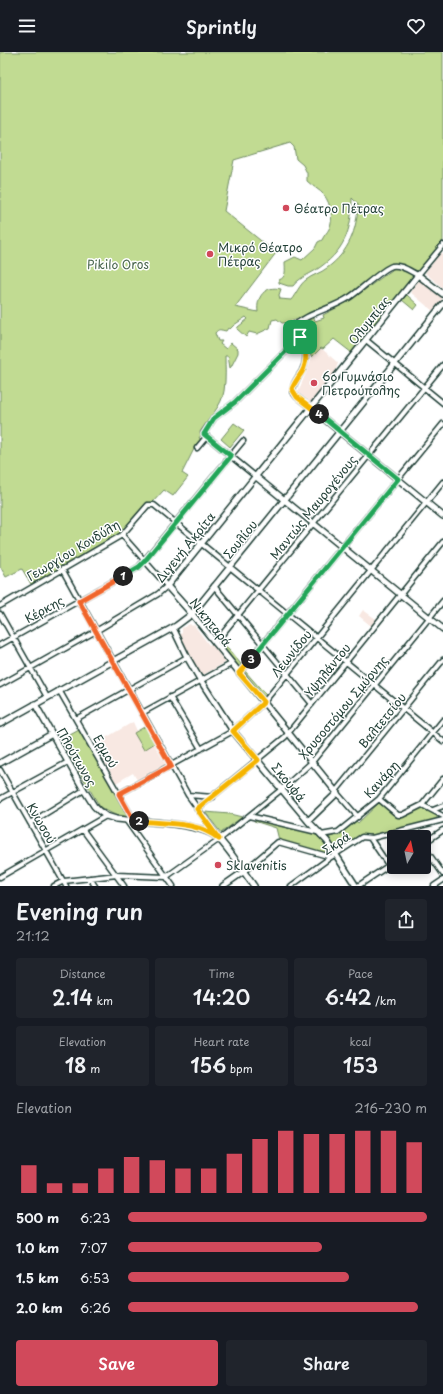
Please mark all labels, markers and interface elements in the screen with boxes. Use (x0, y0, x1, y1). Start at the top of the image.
text: Sprintly (186, 13, 257, 40)
icon: menu (16, 15, 38, 37)
icon: heart (405, 15, 427, 37)
place label: Θέατρο Πέτρας (294, 199, 384, 217)
marker: Θέατρο Πέτρας (281, 203, 291, 213)
place label: Μικρό Θέατρο Πέτρας (218, 238, 303, 270)
marker: Μικρό Θέατρο Πέτρας (205, 249, 215, 259)
park label: Pikilo Oros (87, 255, 149, 273)
street label: Ολυμπίας (344, 292, 394, 348)
pin (283, 320, 317, 354)
icon: arrive (289, 326, 311, 348)
place label: 6ο Γυμνάσιο Πετρούπολης (322, 367, 400, 399)
marker: 6ο Γυμνάσιο Πετρούπολης (309, 378, 319, 388)
pin: 4 (309, 404, 329, 424)
text: 4 (315, 405, 323, 422)
street label: Μαντώς Μαυρογένους (265, 451, 361, 563)
street label: Διγενή Ακρίτα (151, 508, 219, 586)
street label: Γεωργίου Κονδύλη (23, 515, 123, 585)
street label: Σουλίου (219, 516, 261, 562)
pin: 1 (113, 566, 133, 586)
text: 1 (120, 567, 126, 584)
street label: Κέρκης (21, 591, 67, 627)
street label: Νικηταρά (186, 594, 236, 650)
street label: Λεωνίδου (266, 625, 316, 680)
street label: Υψηλάντου (300, 639, 354, 701)
pin: 3 (241, 649, 261, 669)
text: 3 (247, 650, 255, 667)
street label: Χρυσοστόμου Σμύρνης (294, 651, 392, 763)
street label: Βαλτετσίου (354, 688, 410, 752)
street label: Πλούτωνος (53, 724, 101, 790)
street label: Ερμού (89, 731, 123, 771)
street label: Κανάρη (359, 756, 403, 802)
street label: Σκουφά (268, 759, 310, 805)
street label: Κνωσού (23, 799, 61, 847)
pin: 2 (129, 811, 149, 831)
text: 2 (135, 812, 143, 829)
street label: Σκρά (318, 827, 354, 859)
north arrow (387, 830, 431, 874)
map controls (387, 830, 431, 874)
place label: Sklavenitis (226, 856, 287, 874)
marker: Sklavenitis (213, 860, 223, 870)
text: Evening run (16, 894, 143, 927)
button: share (385, 899, 427, 941)
text: 21:12 (16, 926, 50, 945)
text: Distance (59, 965, 106, 982)
text: Time (209, 965, 235, 982)
text: Pace (348, 965, 373, 982)
text: 2.14 (52, 982, 93, 1012)
text: 14:20 (193, 982, 250, 1012)
text: 6:42 (325, 982, 372, 1012)
text: km (93, 992, 113, 1009)
text: /km (372, 992, 396, 1009)
text: Elevation (59, 1033, 106, 1050)
text: Heart rate (194, 1033, 249, 1050)
text: kcal (350, 1033, 371, 1050)
text: 18 (65, 1050, 87, 1080)
text: 156 (190, 1050, 226, 1080)
text: 153 (343, 1050, 378, 1080)
text: m (87, 1060, 100, 1077)
text: bpm (226, 1060, 253, 1077)
text: Elevation (16, 1098, 72, 1117)
text: 216–230 m (354, 1098, 427, 1117)
text: 500 m (16, 1208, 59, 1227)
text: 6:23 (80, 1208, 110, 1227)
text: 1.0 km (16, 1238, 59, 1257)
text: 7:07 (80, 1238, 107, 1257)
text: 1.5 km (16, 1268, 59, 1287)
text: 6:53 (80, 1268, 110, 1287)
text: 2.0 km (16, 1298, 63, 1317)
text: 6:26 (80, 1298, 111, 1317)
button: Save (16, 1340, 218, 1386)
button: Share (226, 1340, 427, 1386)

